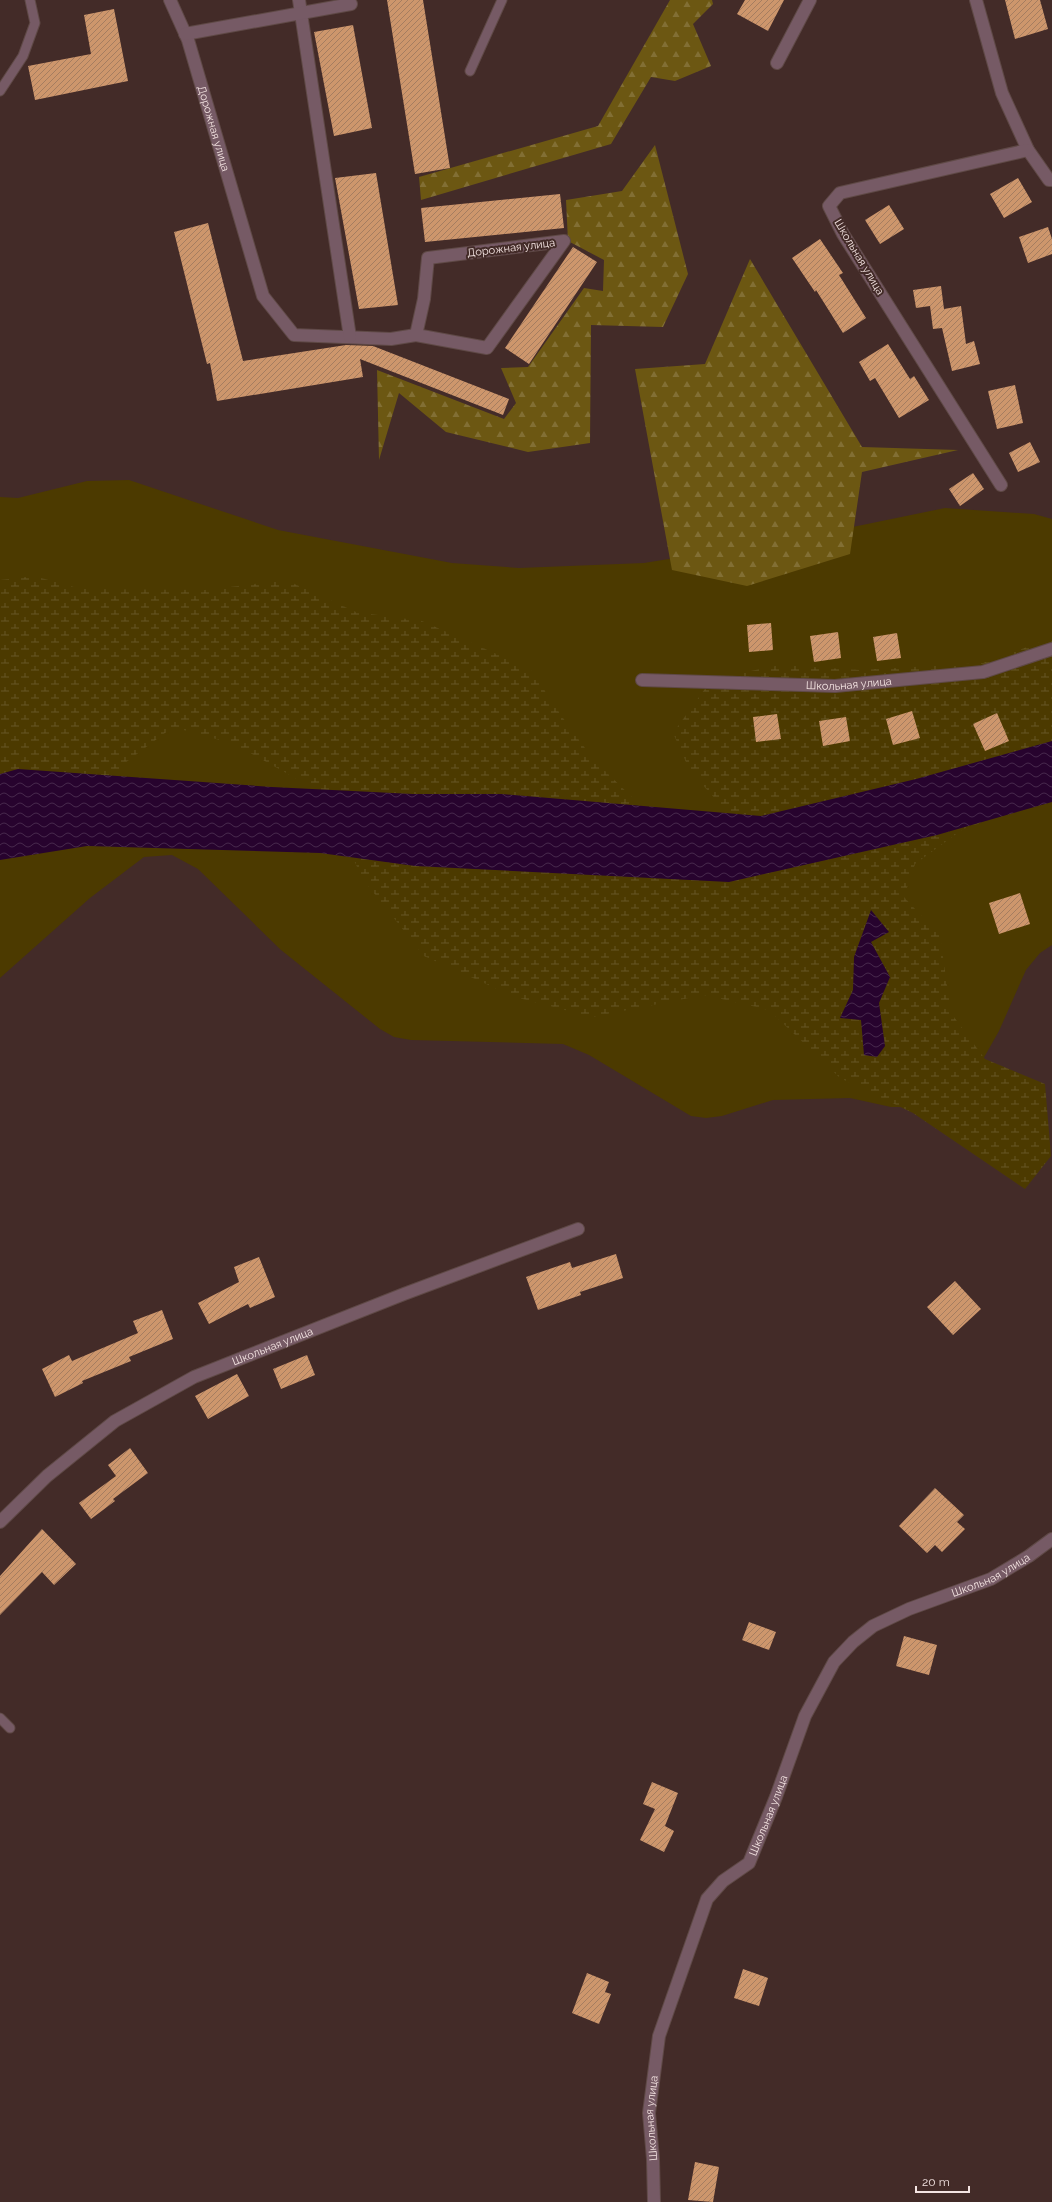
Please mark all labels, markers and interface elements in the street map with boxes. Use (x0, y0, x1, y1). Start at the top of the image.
street label: Дорожная улица (195, 84, 233, 173)
street label: Школьная улица (831, 217, 887, 297)
street label: Дорожная улица (466, 236, 556, 260)
street label: Школьная улица (806, 674, 892, 693)
street label: Школьная улица (230, 1324, 315, 1368)
street label: Школьная улица (950, 1551, 1032, 1599)
street label: Школьная улица (746, 1773, 790, 1858)
street label: Школьная улица (642, 2075, 660, 2162)
scale bar (916, 2168, 969, 2194)
text: 20 m (922, 2175, 950, 2189)

